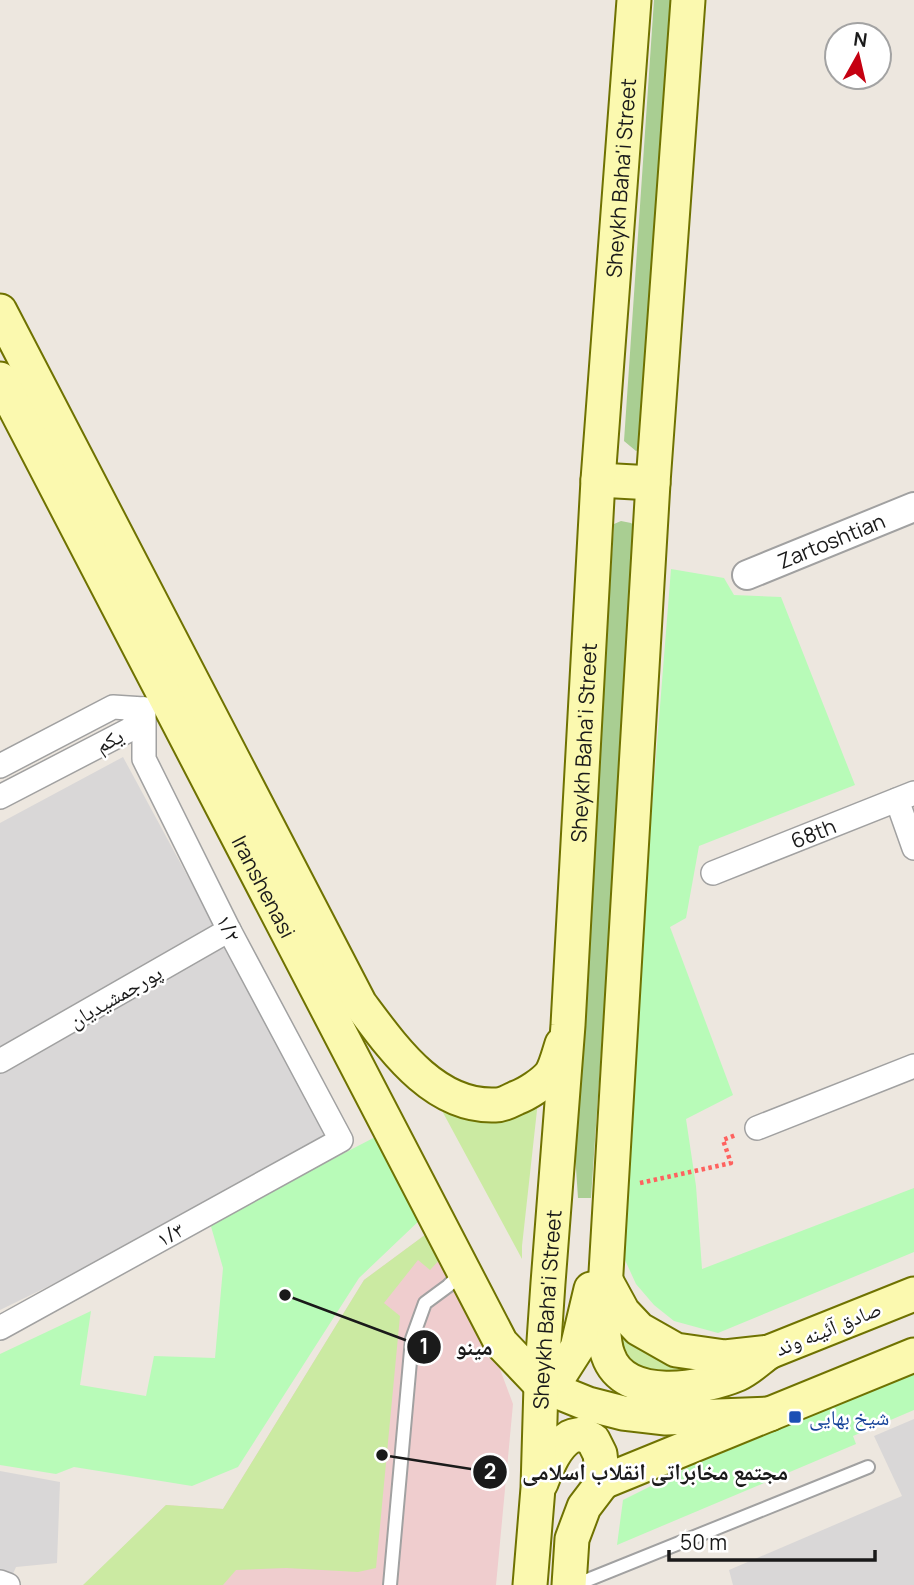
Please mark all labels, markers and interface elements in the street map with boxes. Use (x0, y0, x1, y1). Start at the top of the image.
north arrow (823, 21, 893, 91)
text: N (852, 25, 869, 53)
street label: Sheykh Baha'i Street (599, 77, 642, 279)
street label: Zartoshtian (773, 506, 889, 575)
street label: Sheykh Baha'i Street (564, 642, 603, 843)
street label: یکم (90, 721, 128, 760)
street label: 68th (787, 812, 840, 855)
street label: Iranshenasi (226, 830, 302, 943)
street label: ۱/۲ (210, 910, 248, 946)
street label: پورجمشیدیان (63, 958, 167, 1034)
street label: Sheykh Baha'i Street (526, 1209, 568, 1410)
street label: ۱/۳ (151, 1215, 189, 1253)
street label: صادق آئینه وند (771, 1294, 885, 1362)
callout: مینو (407, 1325, 507, 1369)
text: مینو (455, 1330, 493, 1362)
text: 1 (419, 1332, 429, 1360)
place label: شیخ بهایی (809, 1403, 889, 1431)
marker: شیخ بهایی (787, 1409, 803, 1425)
callout: مجتمع مخابراتی انقلاب اسلامی (473, 1450, 802, 1494)
text: مجتمع مخابراتی انقلاب اسلامی (522, 1455, 788, 1487)
text: 2 (484, 1457, 496, 1485)
scale bar (669, 1518, 876, 1562)
text: 50 m (680, 1528, 727, 1556)

